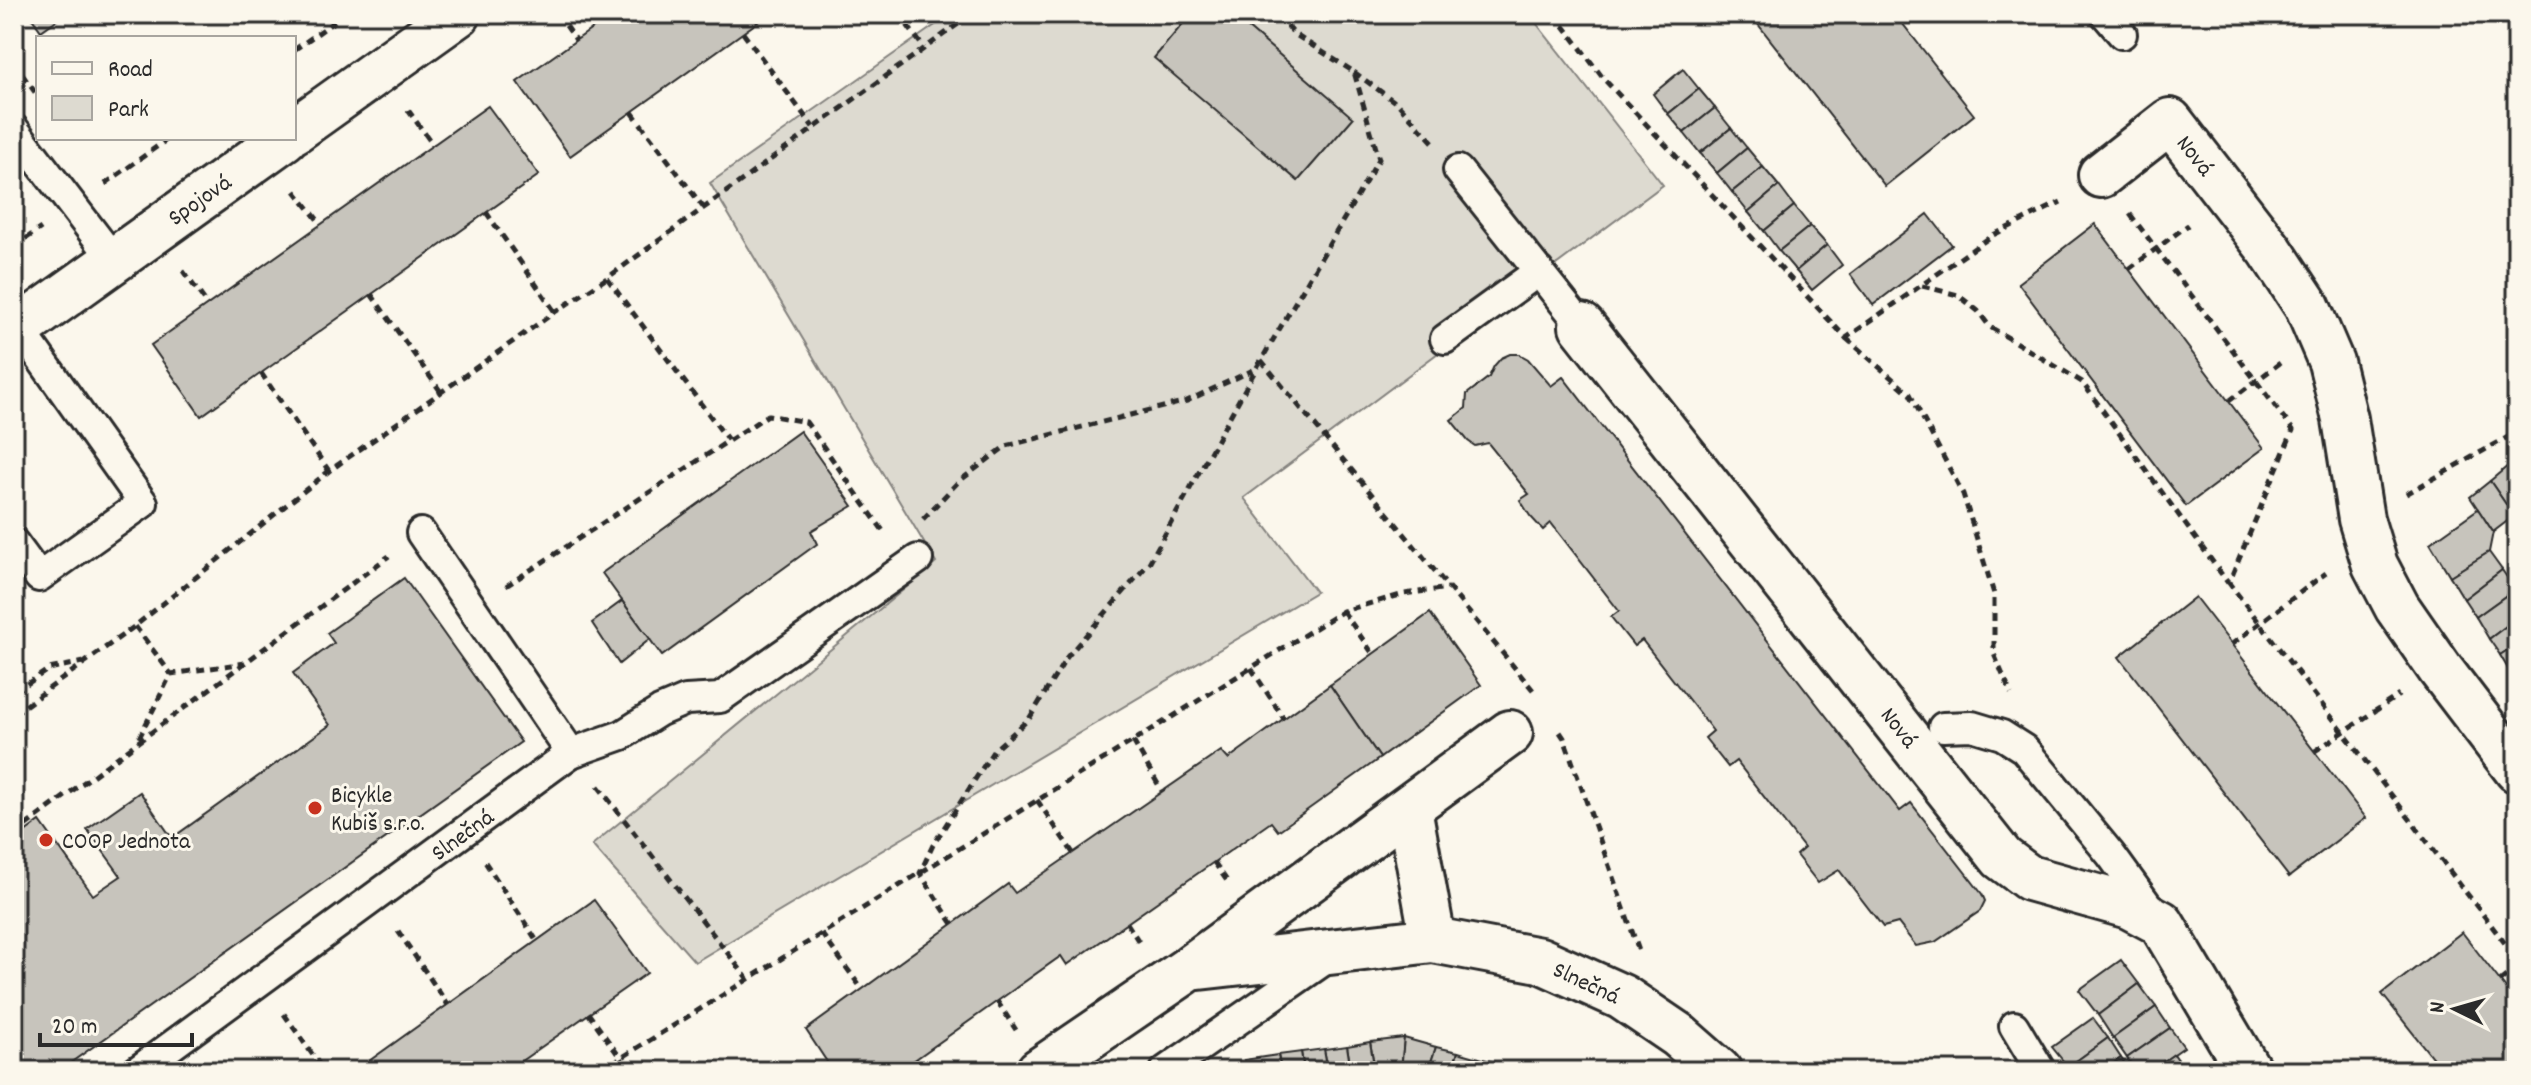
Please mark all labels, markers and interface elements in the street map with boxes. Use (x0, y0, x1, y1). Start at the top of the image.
legend (36, 36, 296, 140)
text: Road (108, 54, 153, 88)
text: Park (108, 94, 149, 128)
street label: Nová (2167, 129, 2221, 185)
street label: Spojová (162, 167, 240, 236)
street label: Nová (1871, 701, 1925, 757)
place label: Bicykle Kubiš s.r.o. (331, 780, 425, 842)
marker: Bicykle Kubiš s.r.o. (306, 799, 324, 817)
street label: Slnečná (425, 802, 502, 871)
place label: COOP Jednota (62, 826, 191, 860)
marker: COOP Jednota (37, 831, 55, 849)
street label: Slnečná (1547, 954, 1625, 1015)
north arrow (2415, 969, 2495, 1049)
scale bar (40, 997, 192, 1047)
text: N (2423, 1001, 2454, 1014)
text: 20 m (52, 1011, 98, 1045)

